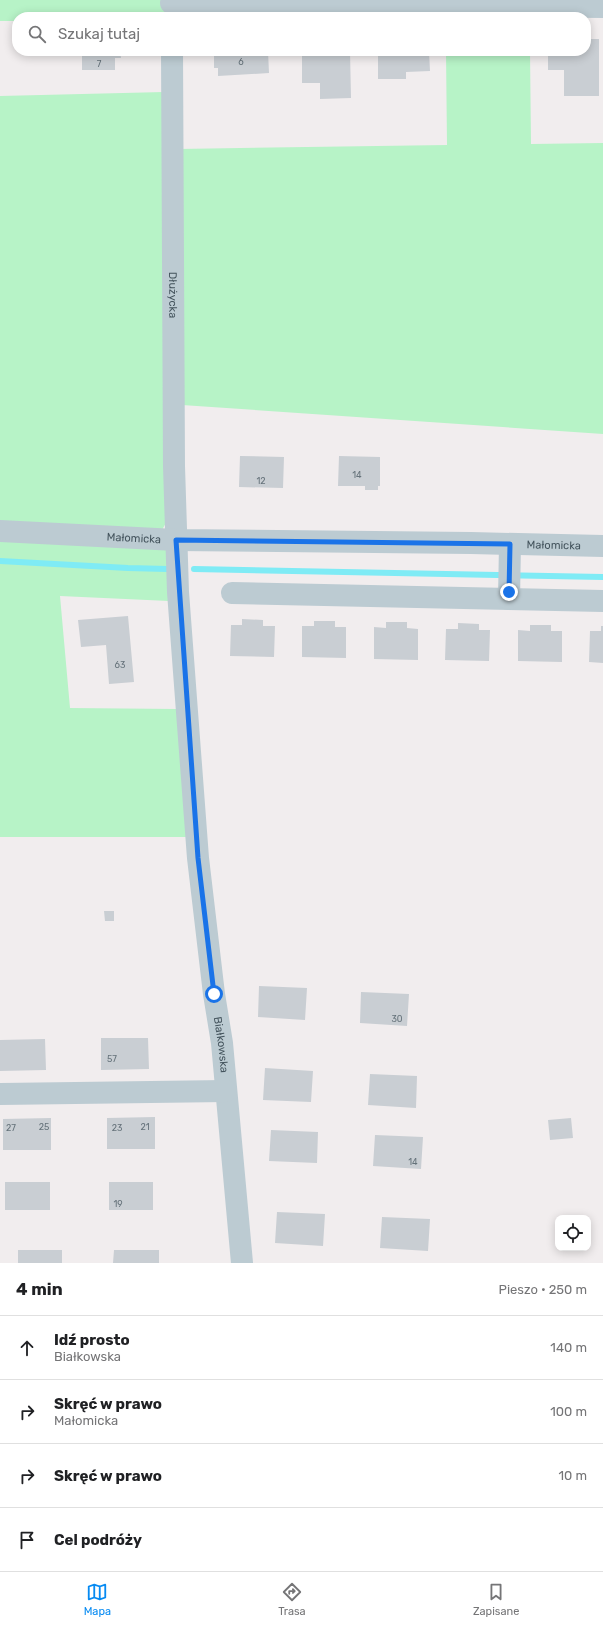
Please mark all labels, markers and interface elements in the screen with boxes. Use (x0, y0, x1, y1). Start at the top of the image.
search box (12, 12, 591, 56)
icon: search (26, 23, 48, 45)
text: Szukaj tutaj (58, 25, 140, 43)
house number: 6 (238, 57, 244, 67)
house number: 7 (97, 59, 102, 69)
street label: Dłużycka (167, 272, 180, 318)
house number: 14 (352, 470, 362, 480)
house number: 12 (256, 476, 266, 486)
street label: Małomicka (106, 530, 161, 546)
street label: Małomicka (526, 538, 581, 552)
route end (500, 583, 518, 601)
house number: 63 (115, 660, 125, 670)
route start (205, 985, 223, 1003)
house number: 30 (391, 1014, 403, 1024)
street label: Białkowska (211, 1016, 231, 1073)
house number: 57 (107, 1054, 117, 1064)
house number: 25 (39, 1122, 49, 1132)
house number: 21 (140, 1122, 150, 1132)
house number: 27 (6, 1123, 16, 1133)
house number: 23 (112, 1123, 122, 1133)
house number: 14 (408, 1157, 418, 1167)
house number: 19 (113, 1199, 123, 1209)
map controls (555, 1215, 591, 1251)
button: locate (555, 1215, 591, 1251)
text: 4 min (16, 1279, 63, 1299)
text: Pieszo · 250 m (499, 1282, 587, 1297)
text: Idź prosto (54, 1331, 130, 1349)
icon: ahead (16, 1337, 38, 1359)
text: 140 m (550, 1340, 587, 1355)
text: Białkowska (54, 1349, 121, 1364)
text: Skręć w prawo (54, 1395, 162, 1413)
icon: right (16, 1401, 38, 1423)
text: 100 m (550, 1404, 587, 1419)
text: Małomicka (54, 1413, 118, 1428)
icon: right (16, 1465, 38, 1487)
text: Skręć w prawo (54, 1467, 162, 1485)
text: 10 m (558, 1468, 587, 1483)
icon: arrive (16, 1529, 38, 1551)
text: Cel podróży (54, 1531, 142, 1549)
tab: Mapa (84, 1581, 111, 1618)
tab: Trasa (278, 1581, 306, 1618)
tab: Zapisane (473, 1581, 519, 1618)

